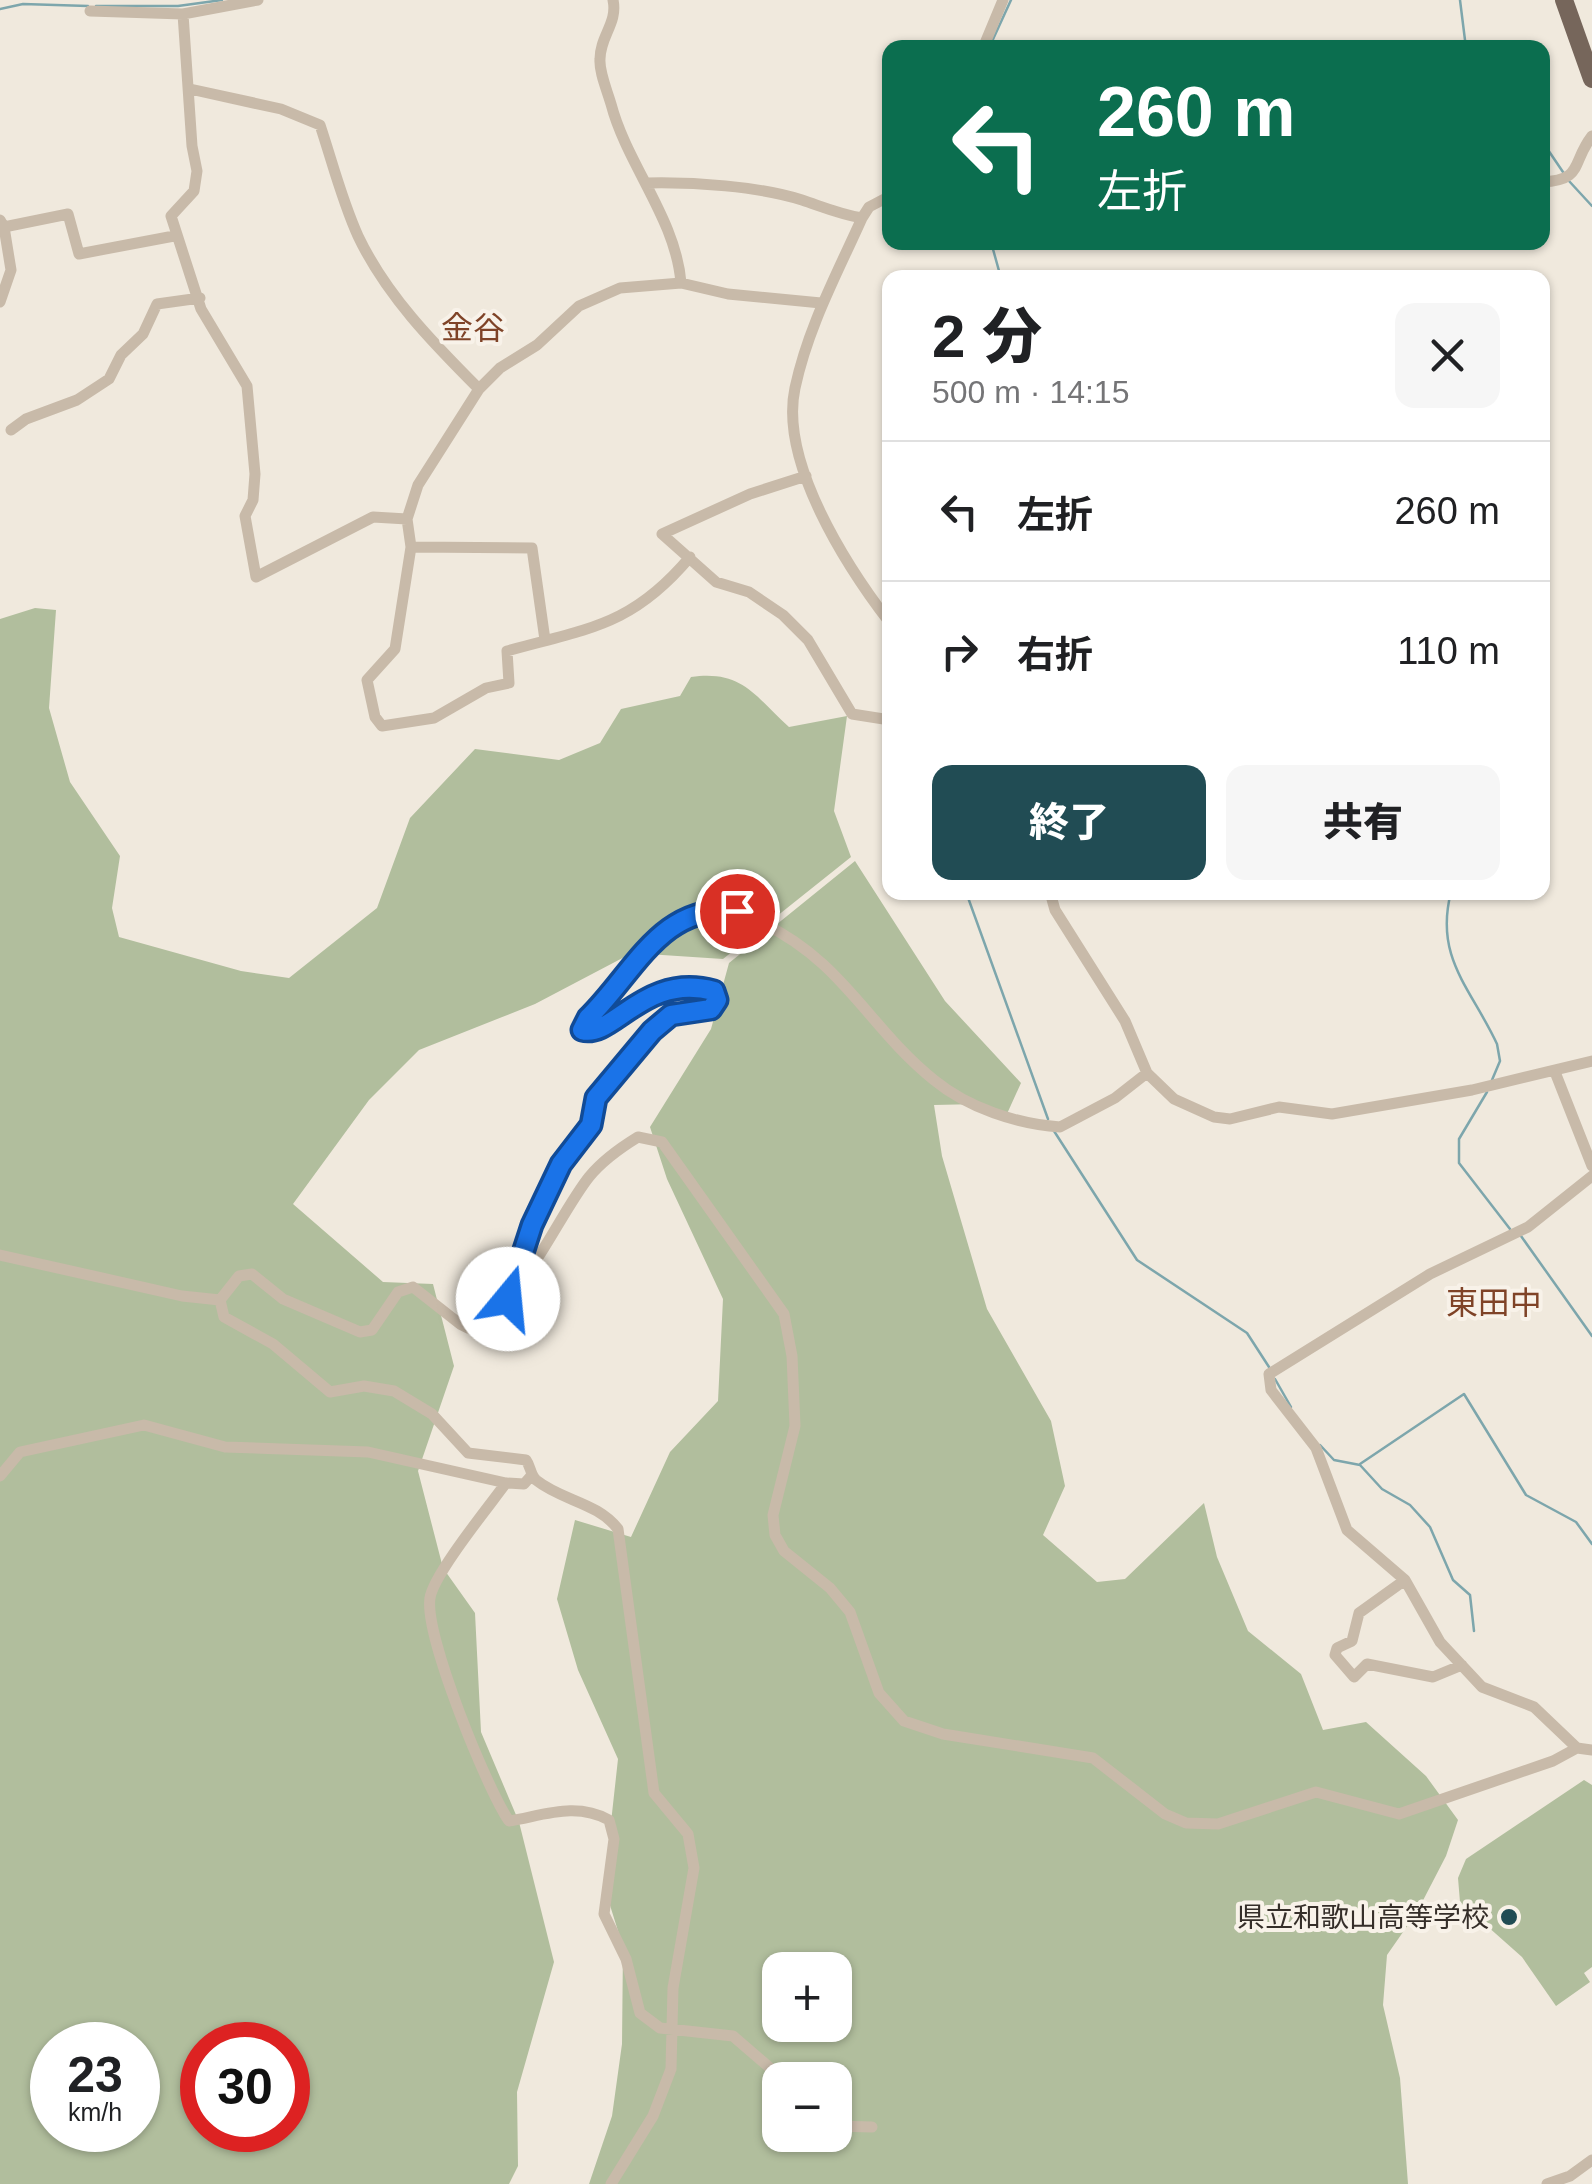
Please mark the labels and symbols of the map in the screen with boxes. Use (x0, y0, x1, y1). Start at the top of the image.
district label: 金谷 (441, 310, 505, 346)
pin (695, 869, 780, 954)
position arrow (456, 1247, 560, 1351)
district label: 東田中 (1446, 1285, 1542, 1321)
place label: 県立和歌山高等学校 (1237, 1902, 1489, 1933)
marker: 県立和歌山高等学校 (1498, 1906, 1520, 1928)
speed limit sign: 30 (180, 2022, 310, 2152)

